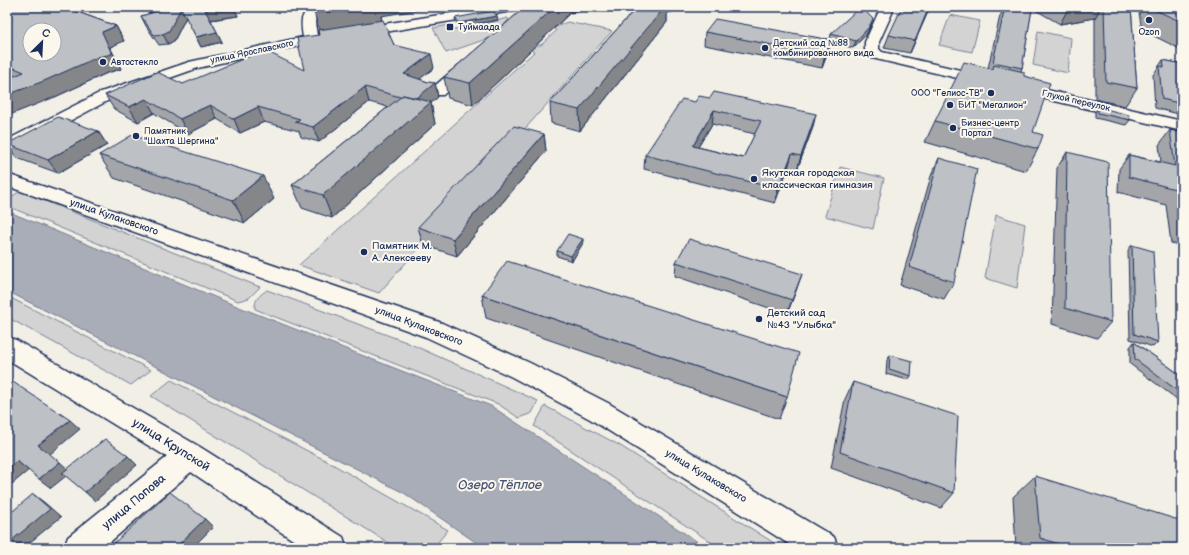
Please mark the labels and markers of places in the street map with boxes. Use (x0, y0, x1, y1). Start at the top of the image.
marker: Ozon (1144, 15, 1154, 25)
marker: Туймаада (445, 22, 455, 32)
place label: Туймаада (458, 22, 501, 33)
place label: Ozon (1138, 27, 1160, 38)
place label: Детский сад №88 комбинированного вида (773, 38, 875, 59)
marker: Детский сад №88 комбинированного вида (760, 43, 770, 53)
marker: Автостекло (98, 57, 108, 67)
place label: Автостекло (110, 57, 158, 68)
place label: ООО "Гелиос-ТВ" (911, 88, 983, 99)
marker: ООО "Гелиос-ТВ" (986, 88, 996, 98)
marker: БИТ "Мегалион" (945, 100, 955, 110)
place label: БИТ "Мегалион" (958, 100, 1026, 111)
place label: Бизнес-центр Портал (961, 118, 1019, 139)
marker: Бизнес-центр Портал (948, 123, 958, 133)
place label: Памятник "Шахта Шергина" (144, 126, 218, 147)
marker: Памятник "Шахта Шергина" (131, 131, 141, 141)
place label: Якутская городская классическая гимназия (762, 167, 873, 191)
marker: Якутская городская классическая гимназия (749, 174, 759, 184)
place label: Памятник М. А. Алексееву (371, 240, 432, 264)
marker: Памятник М. А. Алексееву (359, 247, 369, 257)
place label: Детский сад №43 "Улыбка" (767, 307, 836, 331)
marker: Детский сад №43 "Улыбка" (754, 314, 764, 324)

